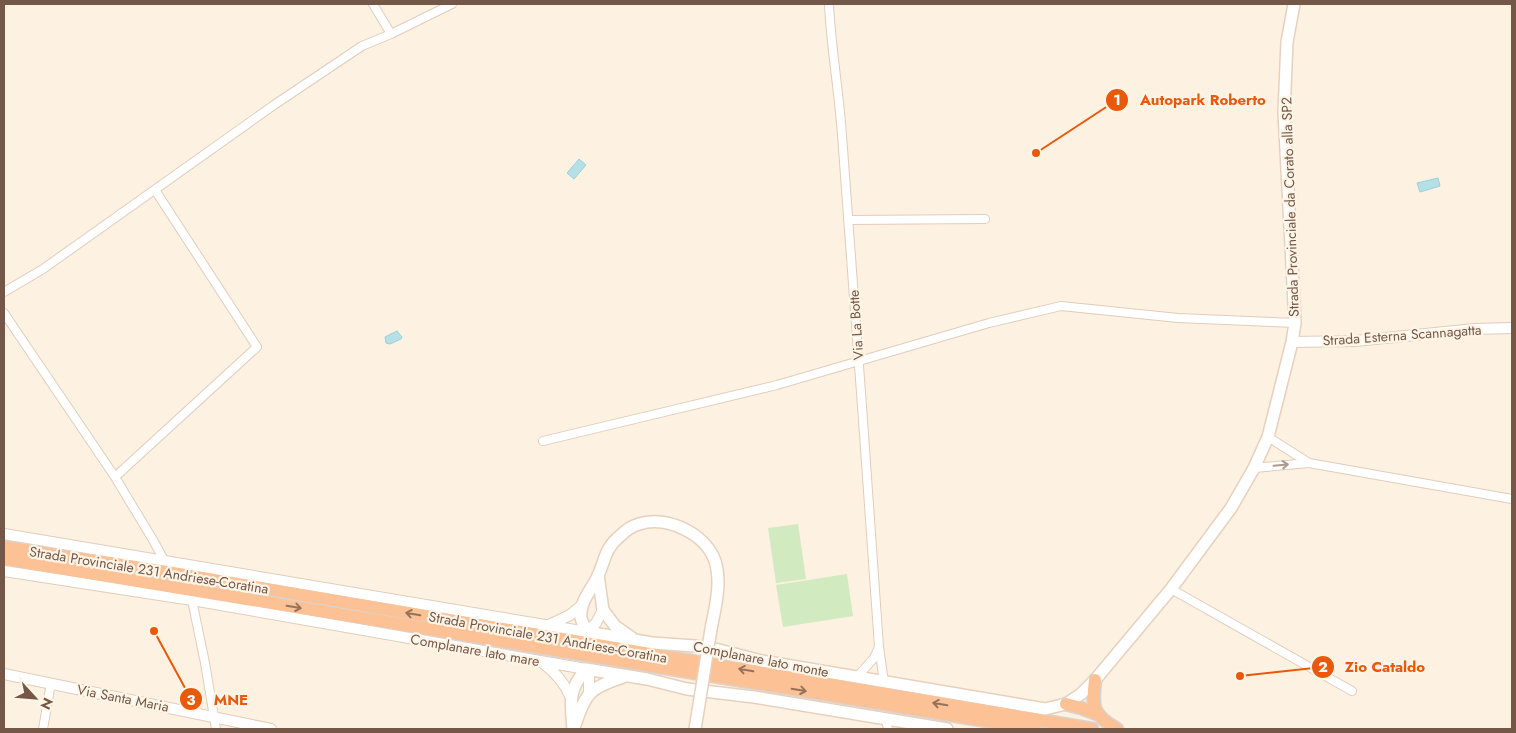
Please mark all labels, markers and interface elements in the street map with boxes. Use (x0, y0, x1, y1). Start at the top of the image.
callout: Autopark Roberto (1105, 85, 1276, 115)
text: 1 (1113, 89, 1121, 111)
text: Autopark Roberto (1139, 89, 1266, 111)
street label: Strada Provinciale da Corato alla SP2 (1276, 97, 1304, 317)
street label: Via La Botte (844, 289, 868, 361)
street label: Strada Esterna Scannagatta (1322, 319, 1482, 351)
one-way arrow (1273, 461, 1289, 470)
street label: Strada Provinciale 231 Andriese-Coratina (28, 541, 270, 599)
one-way arrow (285, 603, 301, 613)
street label: Strada Provinciale 231 Andriese-Coratina (427, 606, 669, 668)
one-way arrow (405, 608, 421, 618)
street label: Complanare lato mare (409, 629, 541, 671)
street label: Complanare lato monte (691, 636, 831, 682)
callout: Zio Cataldo (1310, 652, 1435, 682)
text: 2 (1318, 656, 1328, 678)
text: Zio Cataldo (1345, 656, 1425, 678)
one-way arrow (738, 665, 754, 675)
north arrow (10, 673, 60, 723)
street label: Via Santa Maria (75, 679, 171, 717)
callout: MNE (178, 684, 258, 714)
one-way arrow (791, 686, 807, 696)
text: 3 (186, 689, 196, 711)
text: MNE (214, 689, 248, 711)
text: N (35, 694, 58, 713)
one-way arrow (933, 698, 949, 708)

